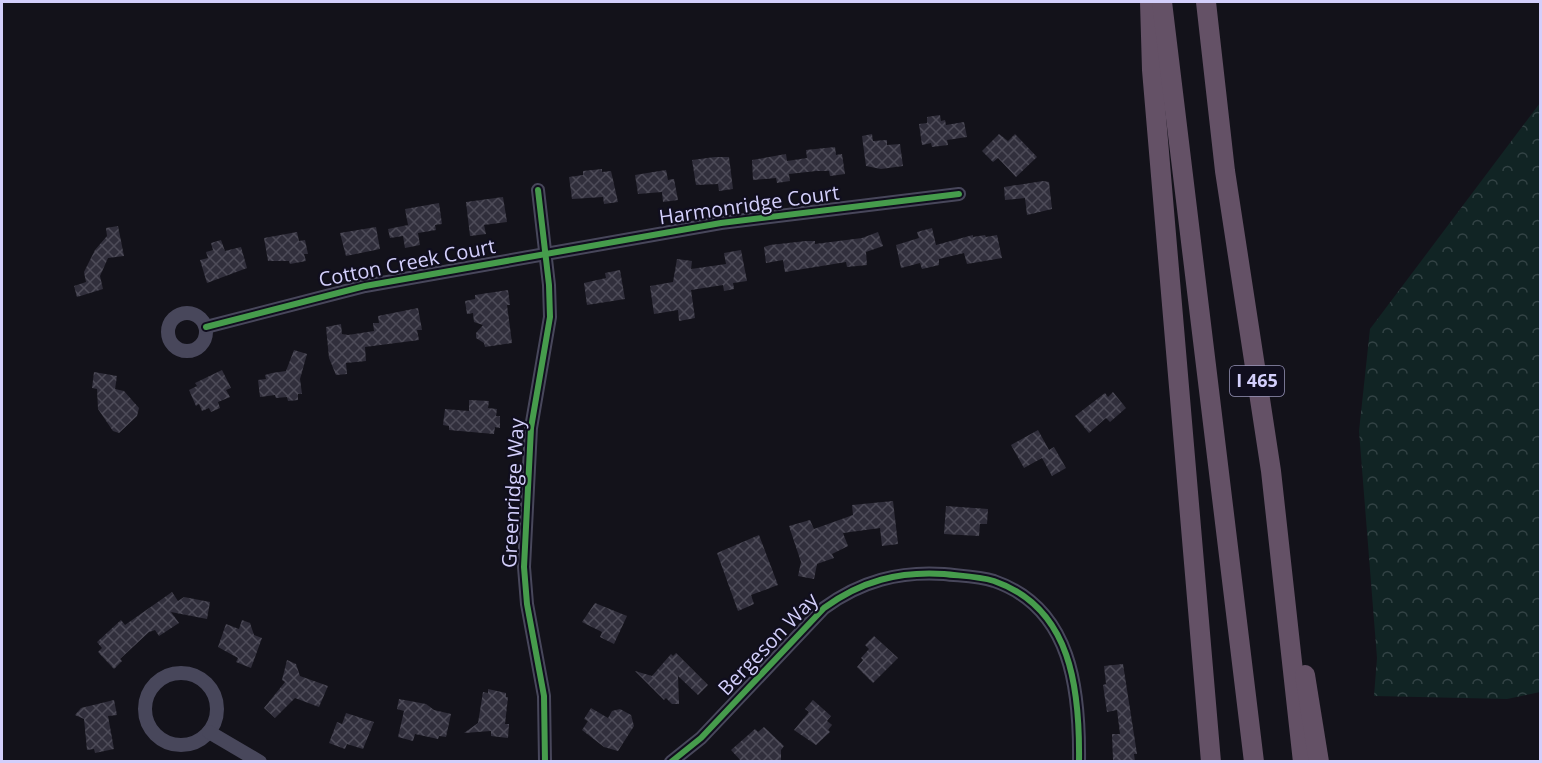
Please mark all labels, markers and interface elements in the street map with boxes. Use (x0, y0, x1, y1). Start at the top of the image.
street label: Harmonridge Court (657, 178, 841, 231)
street label: Cotton Creek Court (316, 232, 498, 293)
road number: I 465 (1230, 366, 1284, 396)
street label: Greenridge Way (495, 417, 530, 568)
street label: Bergeson Way (712, 586, 824, 701)

